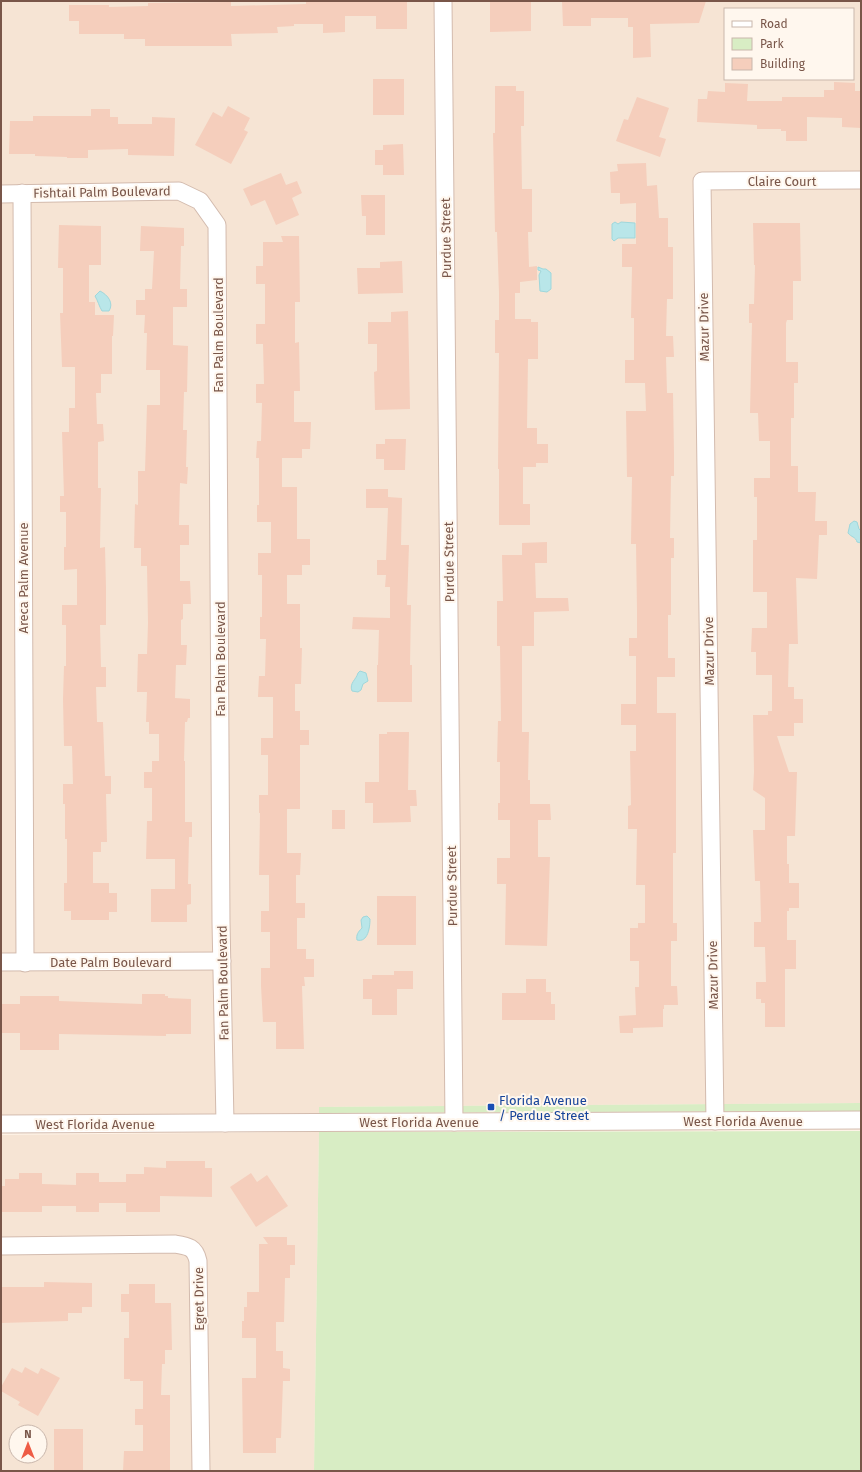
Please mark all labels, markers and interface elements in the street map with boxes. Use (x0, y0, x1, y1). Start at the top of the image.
legend (724, 8, 854, 80)
text: Road (760, 17, 788, 31)
text: Park (760, 37, 784, 51)
text: Building (760, 57, 806, 71)
street label: Claire Court (748, 174, 817, 189)
street label: Fishtail Palm Boulevard (33, 183, 171, 201)
street label: Purdue Street (438, 197, 454, 278)
street label: Fan Palm Boulevard (211, 277, 226, 393)
street label: Mazur Drive (696, 292, 712, 362)
street label: Purdue Street (441, 521, 457, 602)
street label: Areca Palm Avenue (16, 522, 31, 634)
street label: Fan Palm Boulevard (213, 601, 228, 717)
street label: Mazur Drive (701, 616, 717, 686)
street label: Purdue Street (444, 845, 460, 926)
street label: Fan Palm Boulevard (214, 925, 232, 1041)
street label: Mazur Drive (705, 940, 721, 1010)
street label: Date Palm Boulevard (50, 955, 172, 970)
place label: Florida Avenue / Perdue Street (499, 1093, 590, 1123)
marker: Florida Avenue / Perdue Street (486, 1102, 496, 1112)
street label: West Florida Avenue (683, 1114, 803, 1129)
street label: West Florida Avenue (359, 1115, 479, 1130)
street label: West Florida Avenue (35, 1117, 155, 1132)
street label: Egret Drive (191, 1267, 207, 1331)
north arrow (8, 1424, 48, 1464)
text: N (24, 1428, 32, 1441)

